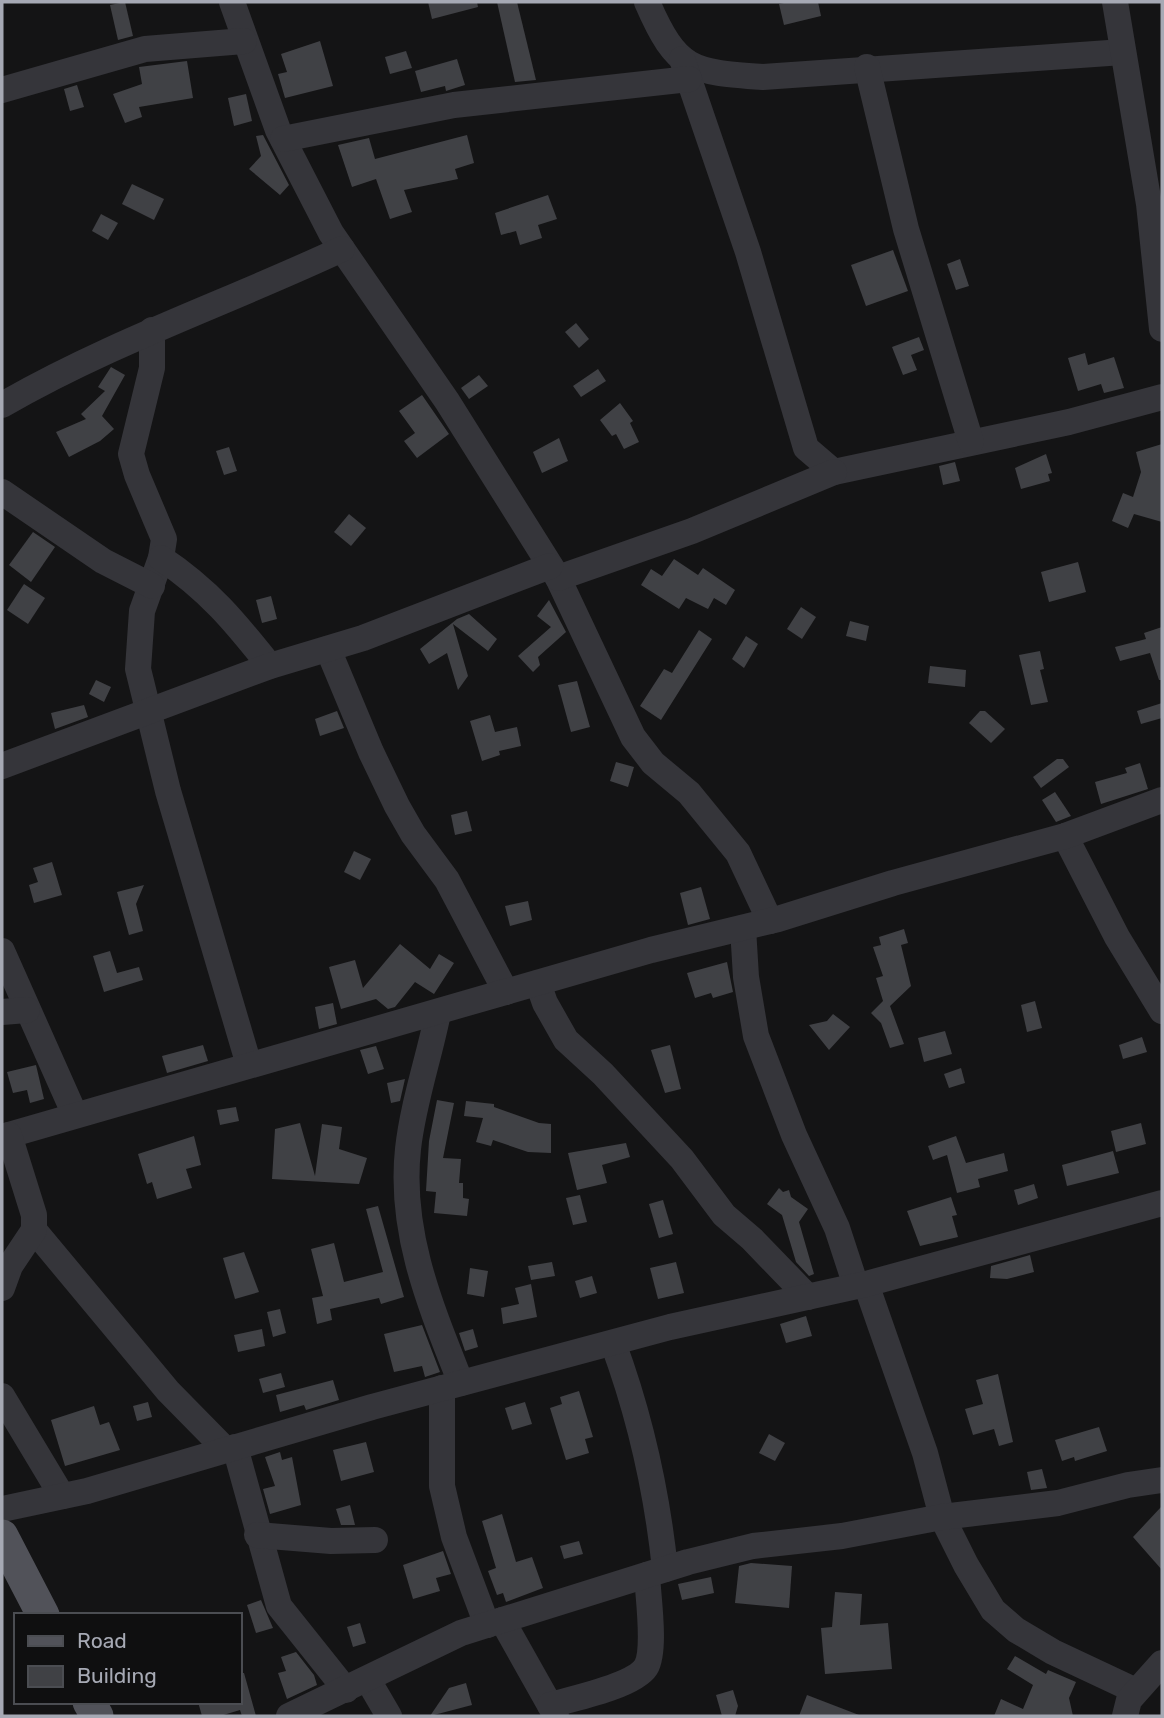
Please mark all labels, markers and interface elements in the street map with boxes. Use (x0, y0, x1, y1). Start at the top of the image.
legend (14, 1613, 242, 1704)
text: Road (77, 1628, 127, 1653)
text: Building (77, 1663, 157, 1688)

